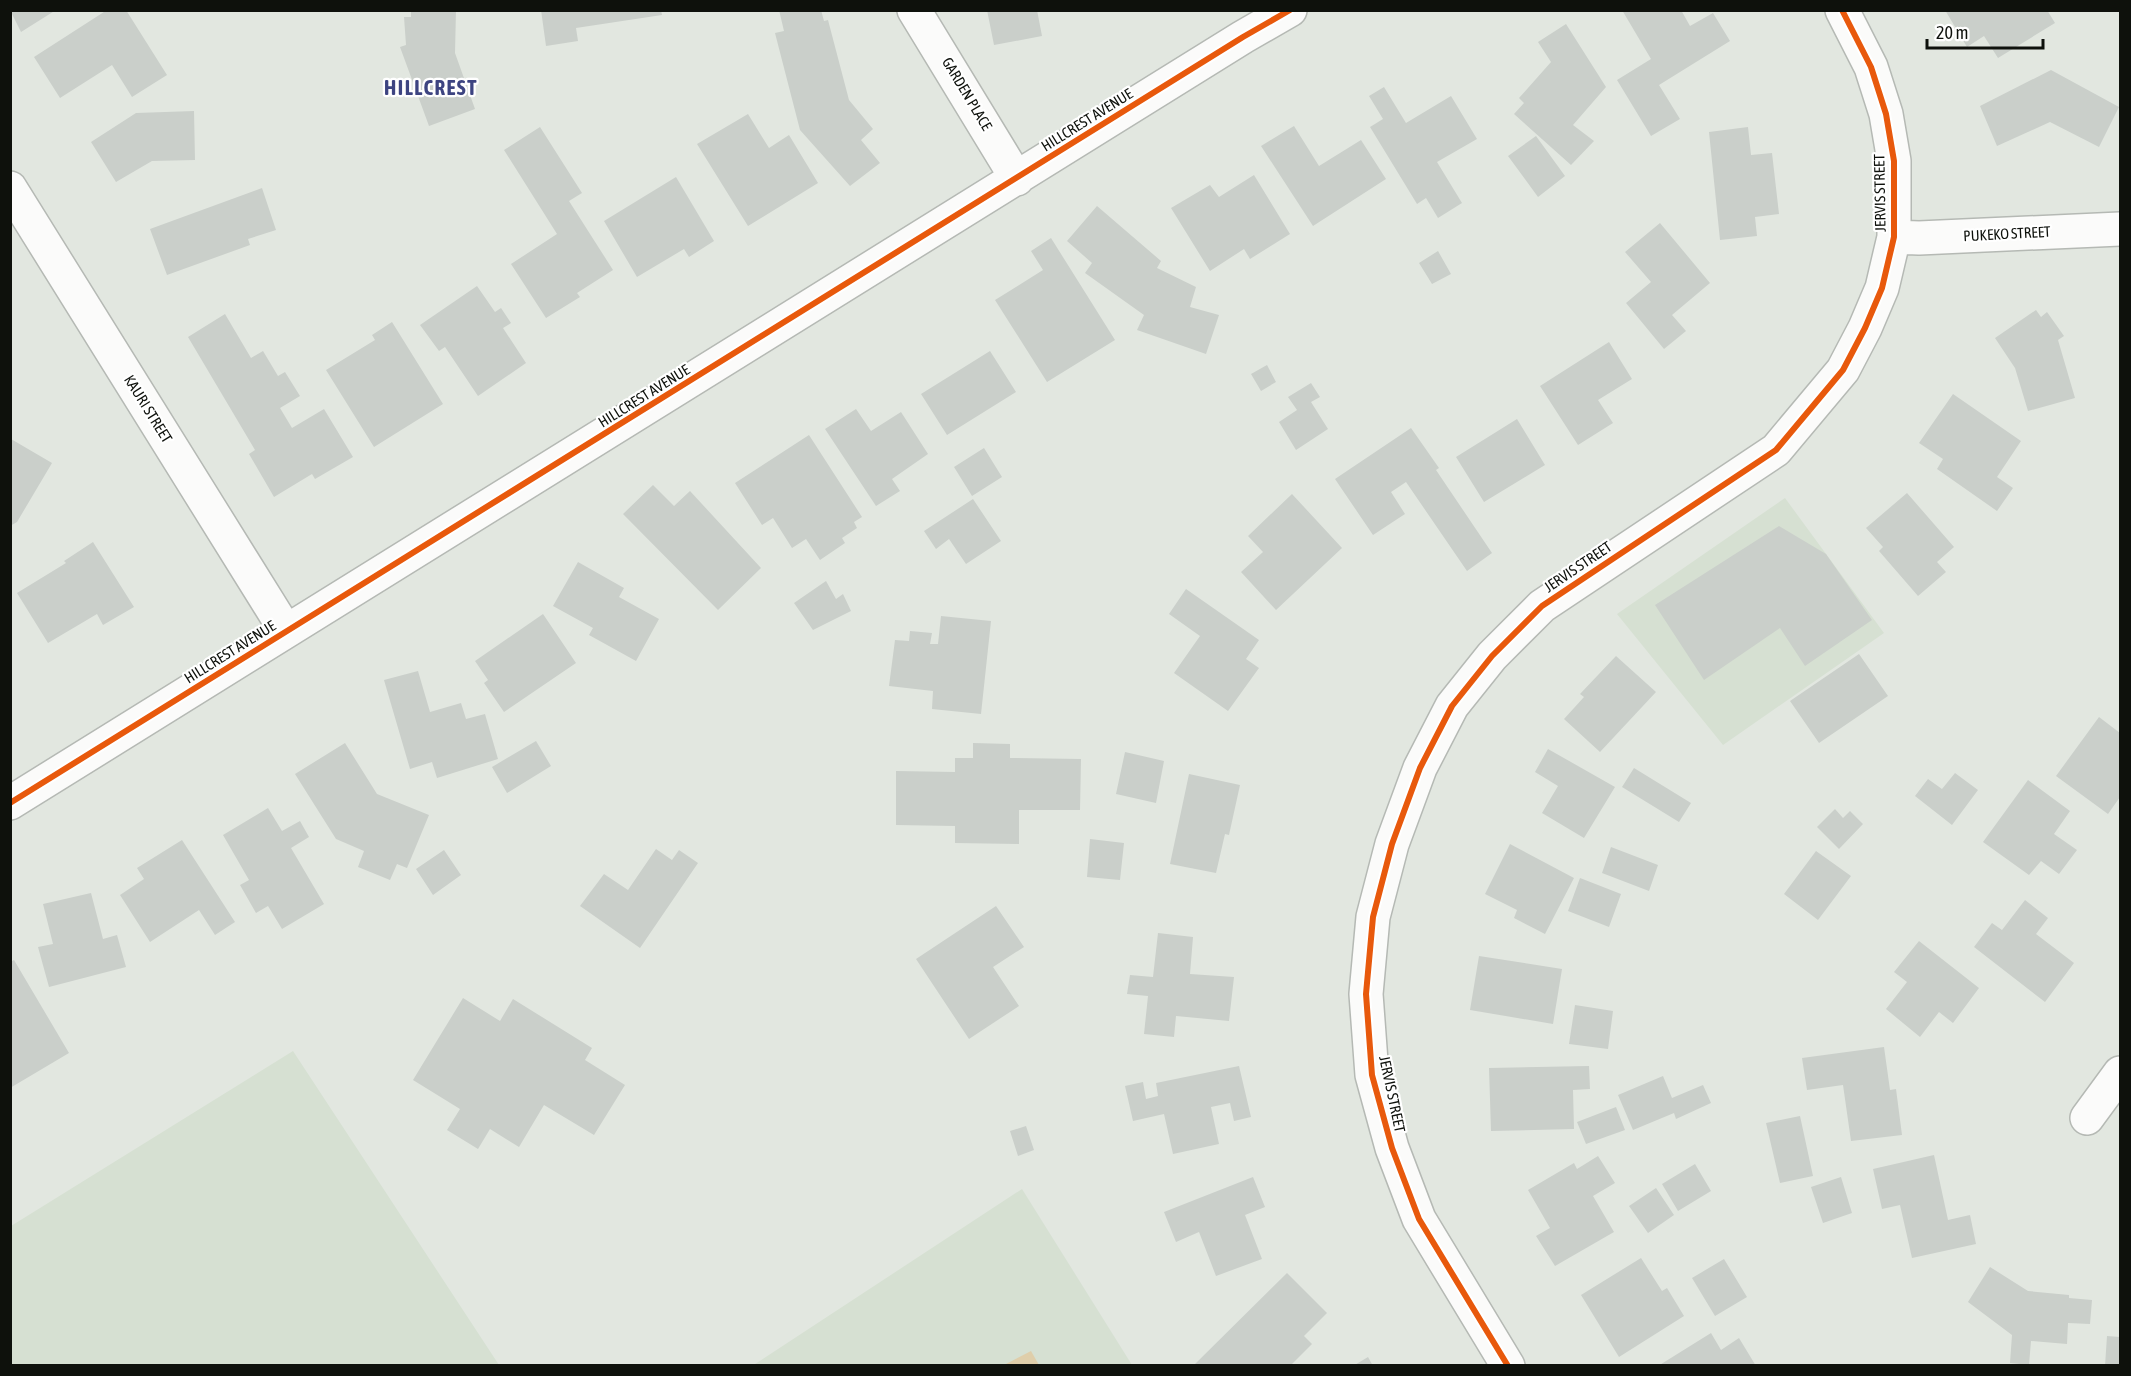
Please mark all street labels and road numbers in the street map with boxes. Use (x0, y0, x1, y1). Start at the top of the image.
street label: GARDEN PLACE (939, 54, 996, 134)
street label: HILLCREST AVENUE (1038, 84, 1136, 154)
street label: JERVIS STREET (1870, 154, 1889, 232)
street label: PUKEKO STREET (1963, 223, 2051, 244)
street label: HILLCREST AVENUE (595, 360, 693, 430)
street label: KAURI STREET (121, 372, 176, 446)
street label: JERVIS STREET (1541, 538, 1615, 595)
street label: HILLCREST AVENUE (181, 616, 279, 686)
street label: JERVIS STREET (1376, 1054, 1409, 1134)

